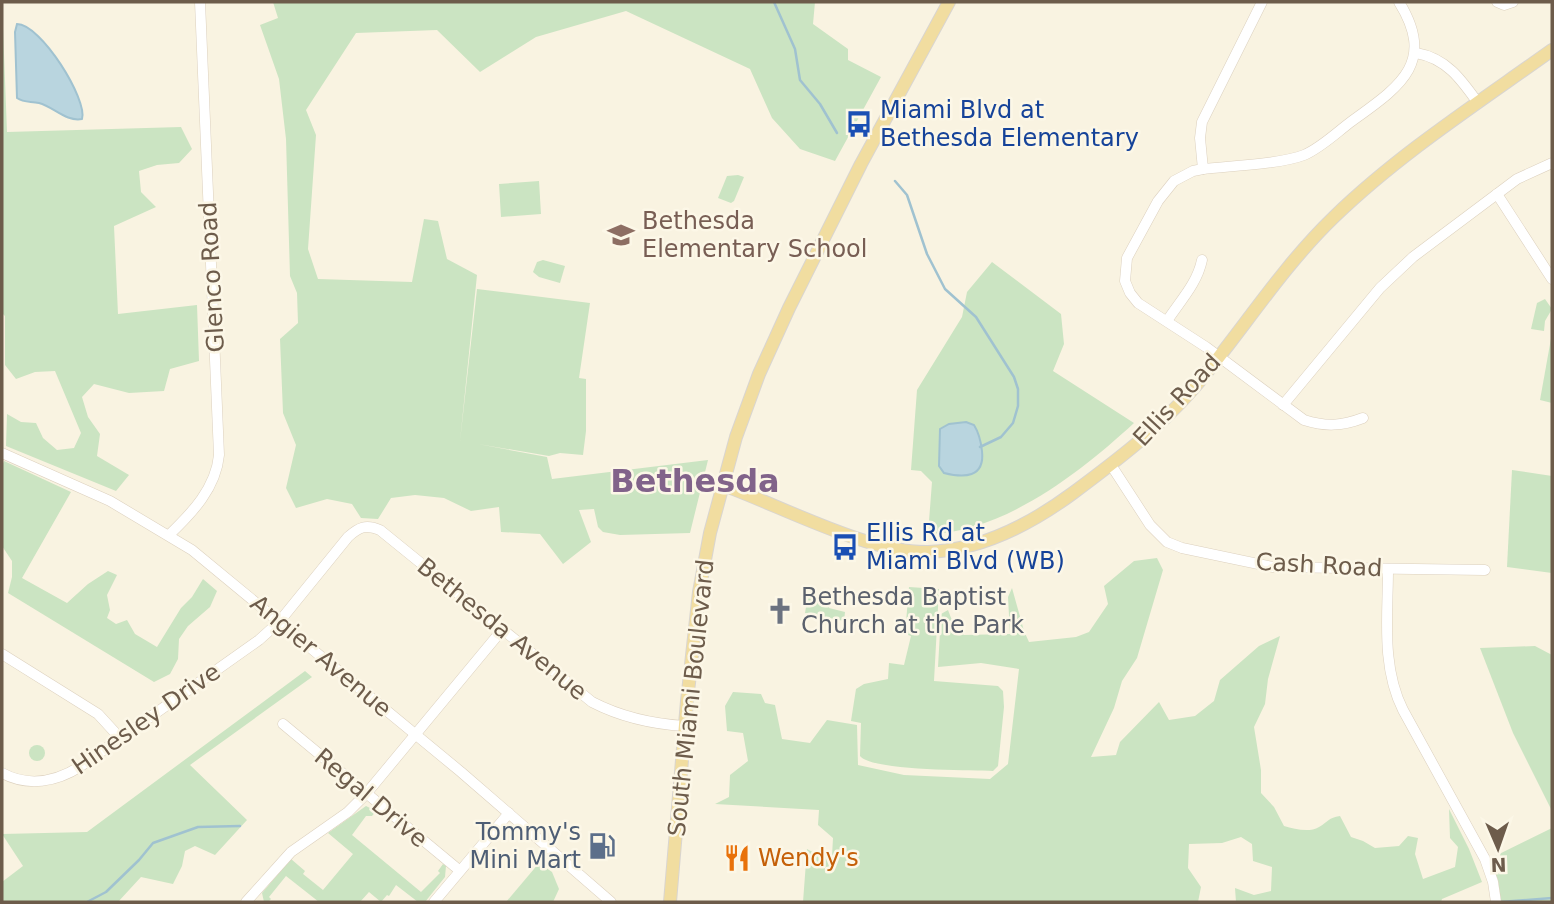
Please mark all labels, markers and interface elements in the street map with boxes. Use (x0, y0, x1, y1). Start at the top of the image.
place label: Miami Blvd at Bethesda Elementary (880, 96, 1139, 152)
bus stop icon: Miami Blvd at Bethesda Elementary (844, 109, 874, 139)
street label: Glenco Road (194, 201, 230, 353)
place label: Bethesda Elementary School (642, 207, 867, 263)
school or university icon: Bethesda Elementary School (606, 220, 636, 250)
street label: Ellis Road (1127, 348, 1227, 452)
district label: Bethesda (610, 462, 780, 500)
place label: Ellis Rd at Miami Blvd (WB) (866, 519, 1065, 575)
bus stop icon: Ellis Rd at Miami Blvd (WB) (830, 532, 860, 562)
street label: Cash Road (1255, 548, 1383, 582)
street label: Bethesda Avenue (412, 552, 592, 706)
street label: South Miami Boulevard (663, 558, 719, 838)
place label: Bethesda Baptist Church at the Park (801, 583, 1024, 639)
street label: Angier Avenue (245, 589, 397, 723)
church icon: Bethesda Baptist Church at the Park (765, 596, 795, 626)
street label: Hinesley Drive (67, 658, 225, 780)
street label: Regal Drive (309, 743, 433, 853)
north arrow (1463, 813, 1533, 883)
place label: Tommy's Mini Mart (469, 818, 581, 874)
fuel station icon: Tommy's Mini Mart (587, 831, 617, 861)
restaurant icon: Wendy's (722, 843, 752, 873)
place label: Wendy's (758, 844, 859, 872)
text: N (1490, 854, 1507, 876)

